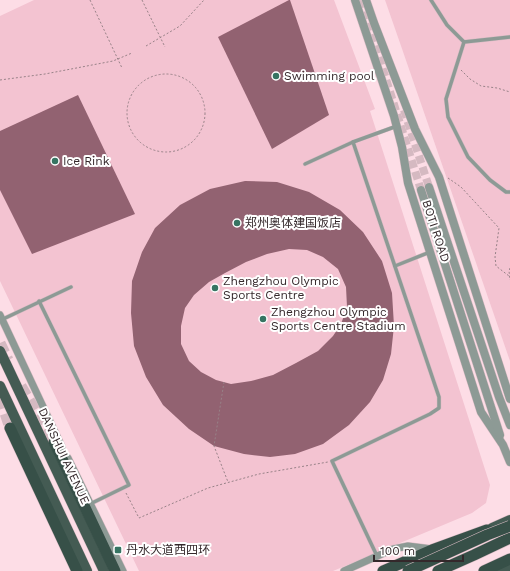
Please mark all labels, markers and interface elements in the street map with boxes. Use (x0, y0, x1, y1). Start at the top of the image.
place label: Swimming pool (284, 69, 375, 83)
marker: Swimming pool (271, 71, 281, 81)
place label: Ice Rink (63, 154, 110, 168)
marker: Ice Rink (50, 156, 60, 166)
street label: BOTI ROAD (419, 198, 453, 264)
place label: 郑州奥体建国饭店 (245, 216, 341, 230)
marker: 郑州奥体建国饭店 (232, 218, 242, 228)
place label: Zhengzhou Olympic Sports Centre (223, 274, 339, 302)
marker: Zhengzhou Olympic Sports Centre (210, 283, 220, 293)
place label: Zhengzhou Olympic Sports Centre Stadium (271, 305, 406, 333)
marker: Zhengzhou Olympic Sports Centre Stadium (258, 314, 268, 324)
street label: DANSHUI AVENUE (35, 406, 93, 507)
scale bar (374, 537, 463, 563)
place label: 丹水大道西四环 (126, 543, 210, 557)
text: 100 m (380, 544, 415, 558)
marker: 丹水大道西四环 (113, 545, 123, 555)

